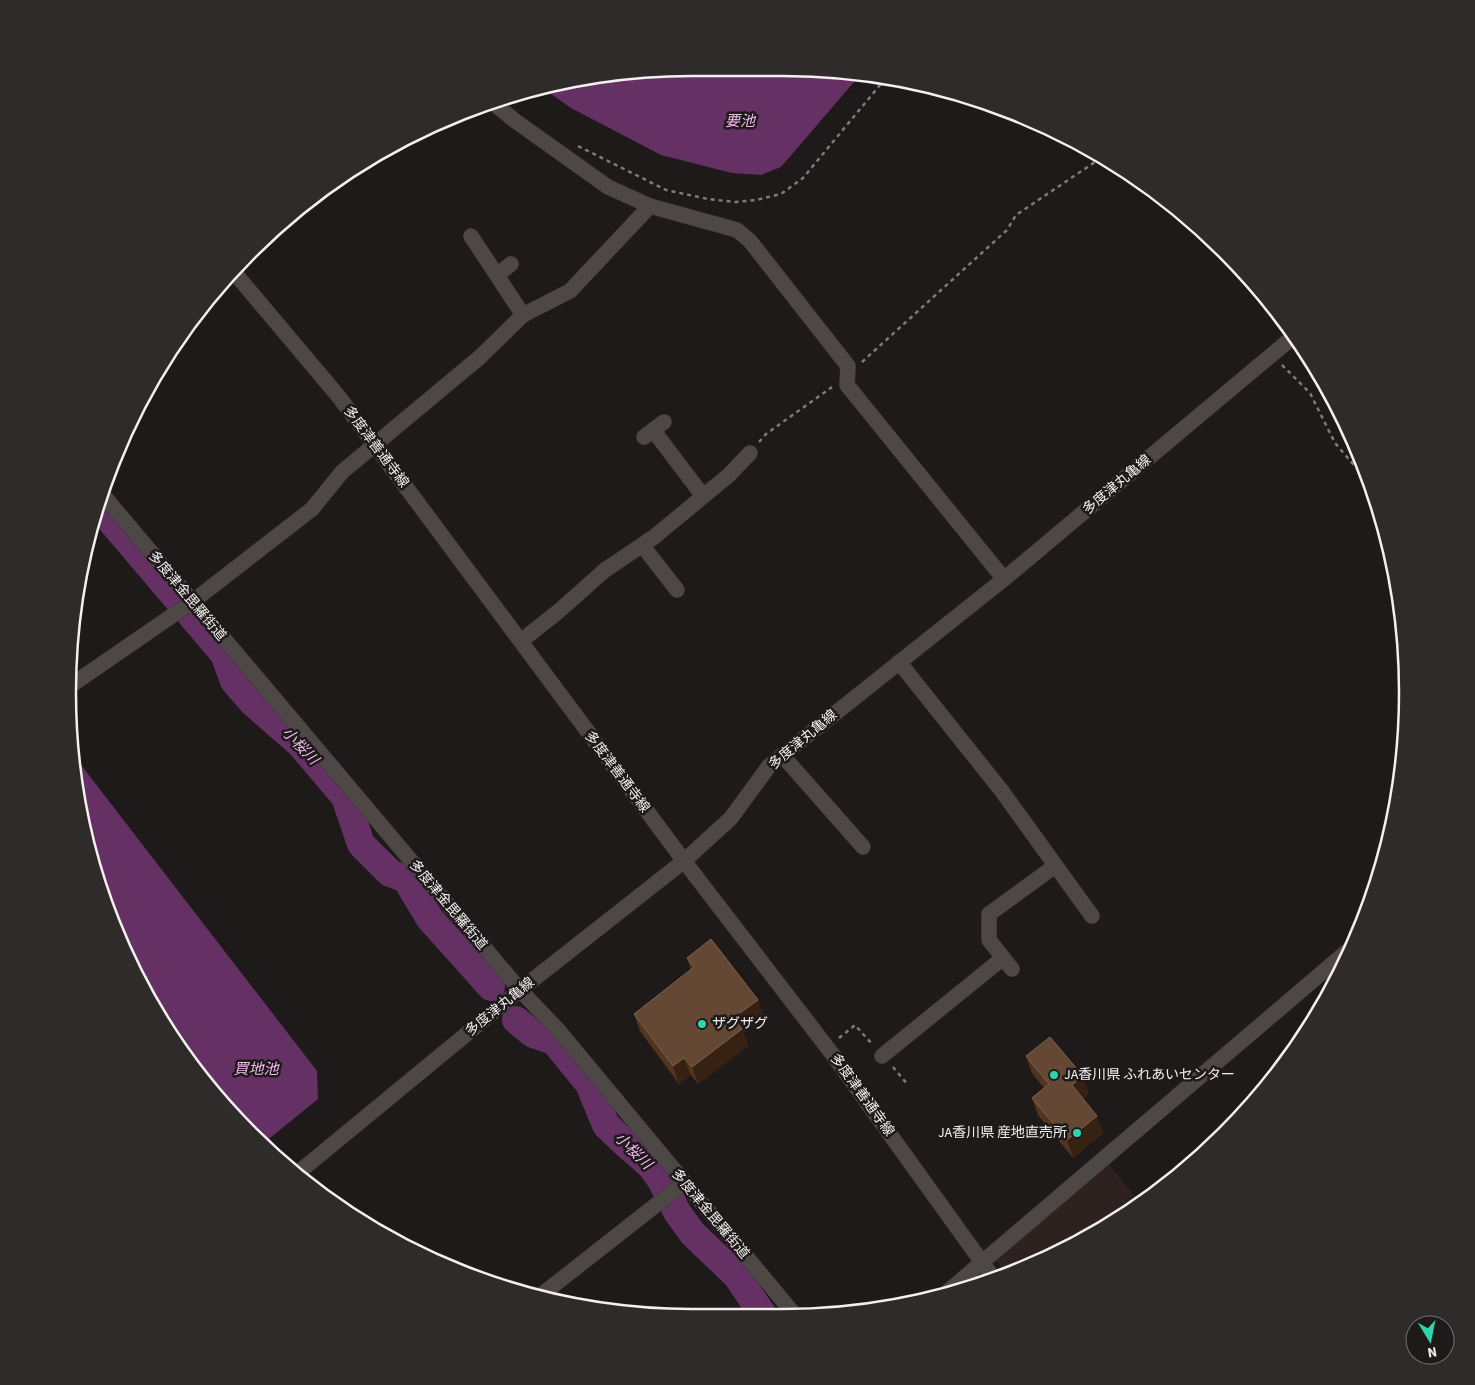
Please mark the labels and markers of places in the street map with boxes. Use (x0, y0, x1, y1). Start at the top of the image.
place label: ザグザグ (712, 1014, 768, 1034)
marker: ザグザグ (696, 1018, 708, 1030)
place label: JA香川県 ふれあいセンター (1064, 1065, 1235, 1085)
marker: JA香川県 ふれあいセンター (1048, 1069, 1060, 1081)
place label: JA香川県 産地直売所 (938, 1123, 1067, 1143)
marker: JA香川県 産地直売所 (1071, 1127, 1083, 1139)

